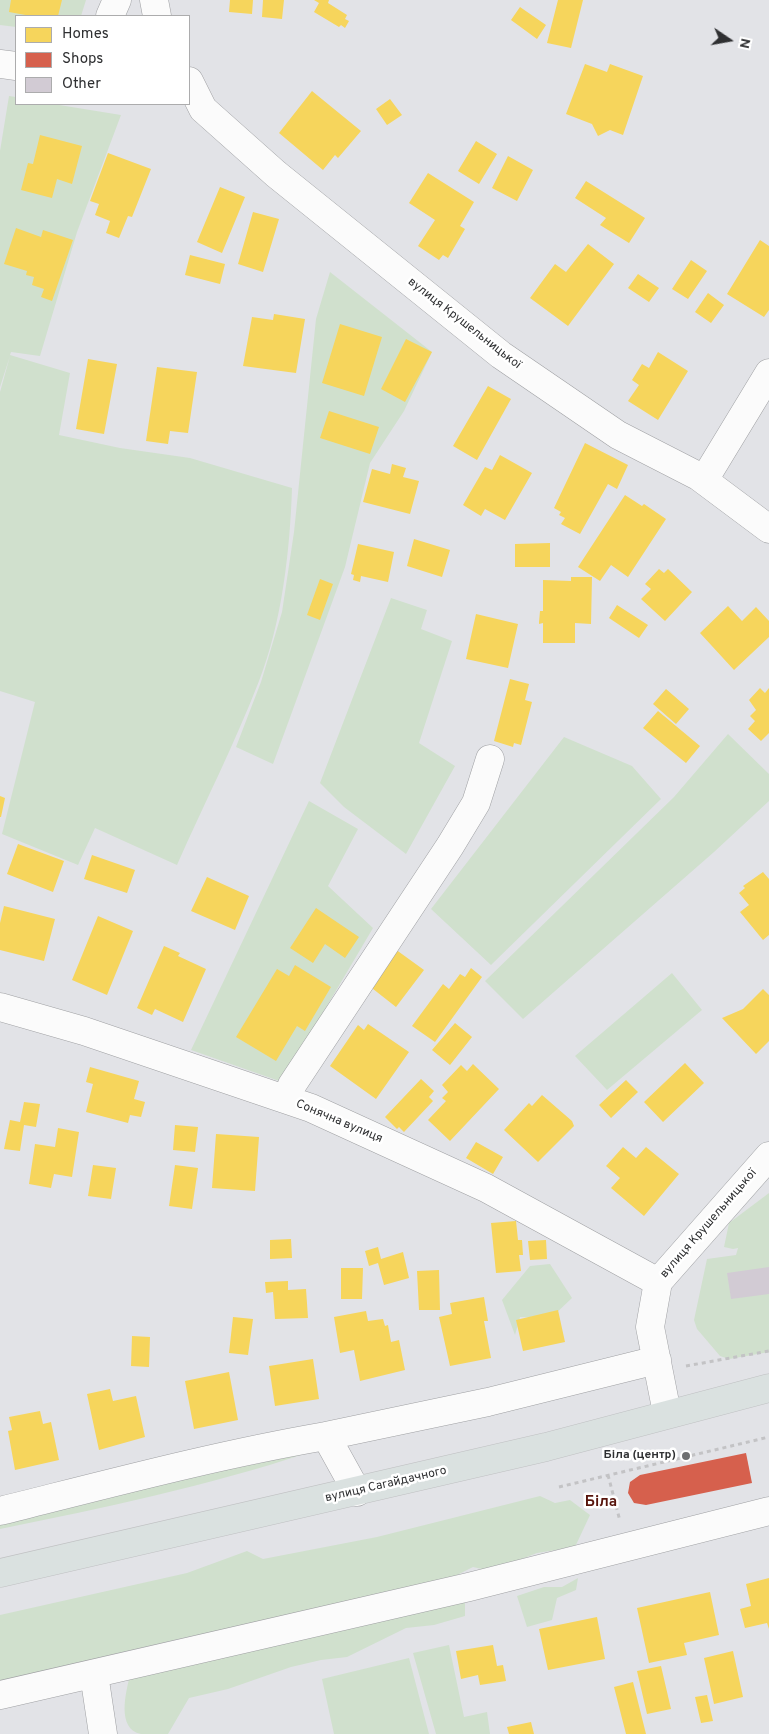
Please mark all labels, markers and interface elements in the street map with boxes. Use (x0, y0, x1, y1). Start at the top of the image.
legend (15, 15, 190, 105)
north arrow (704, 15, 754, 65)
text: Homes (62, 25, 109, 44)
text: N (735, 37, 754, 50)
text: Shops (62, 50, 103, 69)
text: Other (62, 75, 101, 94)
street label: вулиця Крушельницької (404, 275, 524, 373)
street label: Сонячна вулиця (293, 1097, 385, 1147)
street label: вулиця Крушельницької (658, 1167, 760, 1281)
place label: Біла (центр) (604, 1449, 676, 1463)
marker: Біла (центр) (680, 1450, 692, 1462)
street label: вулиця Сагайдачного (324, 1464, 448, 1506)
district label: Біла (585, 1494, 617, 1512)

